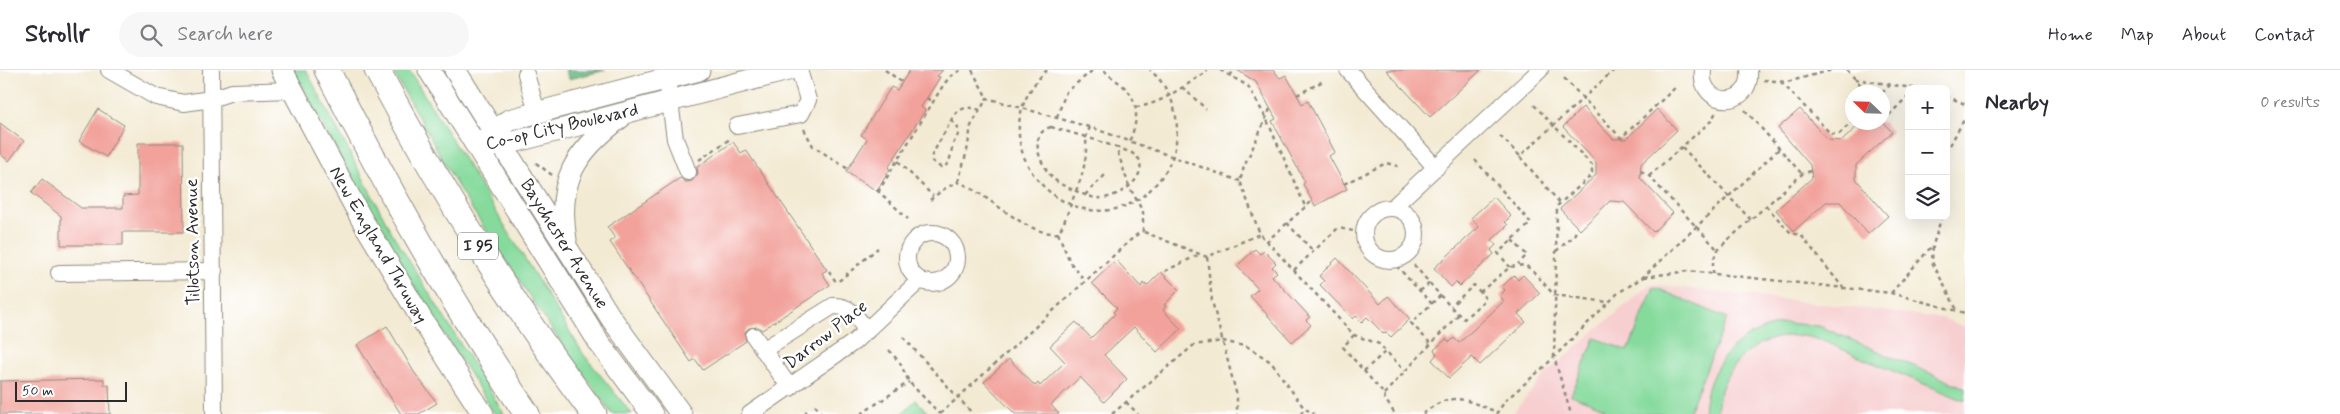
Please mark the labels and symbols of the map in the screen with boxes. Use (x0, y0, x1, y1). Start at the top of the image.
north arrow (1845, 85, 1890, 130)
street label: Co-op City Boulevard (483, 98, 641, 156)
street label: New England Thruway (323, 162, 433, 328)
street label: Baychester Avenue (514, 174, 614, 314)
street label: Tillotson Avenue (180, 178, 206, 306)
road number: I 95 (458, 232, 498, 260)
street label: Darrow Place (779, 295, 873, 375)
scale bar (15, 379, 128, 402)

